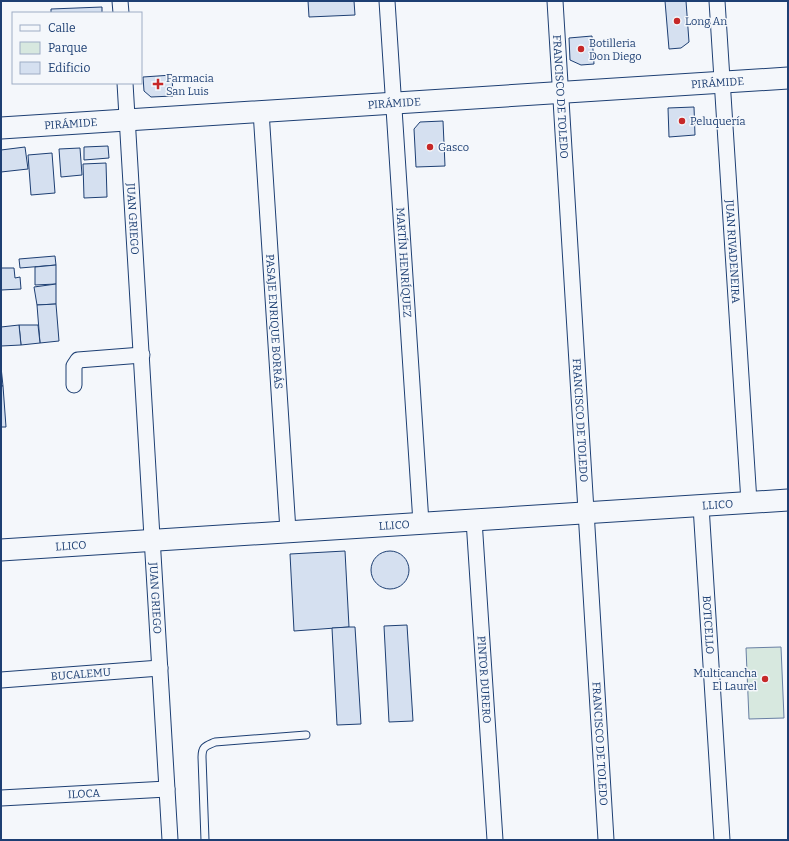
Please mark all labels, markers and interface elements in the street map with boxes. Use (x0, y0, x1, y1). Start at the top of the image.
legend (12, 12, 142, 84)
place label: Long An (685, 15, 727, 28)
marker: Long An (672, 16, 682, 26)
text: Calle (48, 21, 76, 35)
street label: FRANCISCO DE TOLEDO (550, 34, 571, 159)
place label: Botilleria Don Diego (589, 37, 642, 63)
text: Parque (48, 41, 87, 55)
marker: Botilleria Don Diego (576, 44, 586, 54)
text: Edificio (48, 61, 90, 75)
place label: Farmacia San Luis (166, 72, 214, 98)
street label: PIRÁMIDE (691, 75, 745, 91)
marker: Farmacia San Luis (153, 79, 163, 89)
street label: PIRÁMIDE (367, 95, 421, 112)
place label: Peluquería (690, 115, 745, 128)
street label: PIRÁMIDE (44, 116, 98, 132)
marker: Peluquería (677, 116, 687, 126)
place label: Gasco (438, 141, 469, 154)
marker: Gasco (425, 142, 435, 152)
street label: JUAN GRIEGO (124, 182, 141, 255)
street label: JUAN RIVADENEIRA (723, 198, 742, 304)
street label: MARTÍN HENRÍQUEZ (393, 207, 414, 318)
street label: PASAJE ENRIQUE BORRÁS (263, 254, 285, 390)
street label: FRANCISCO DE TOLEDO (570, 358, 590, 483)
street label: LLICO (702, 498, 734, 512)
street label: LLICO (378, 518, 410, 533)
street label: LLICO (55, 539, 87, 554)
street label: JUAN GRIEGO (146, 561, 164, 634)
street label: BOTICELLO (700, 595, 716, 655)
street label: PINTOR DURERO (475, 635, 493, 724)
street label: BUCALEMU (50, 666, 111, 683)
place label: Multicancha El Laurel (693, 667, 757, 693)
marker: Multicancha El Laurel (760, 674, 770, 684)
street label: FRANCISCO DE TOLEDO (589, 681, 610, 806)
street label: ILOCA (67, 787, 101, 801)

